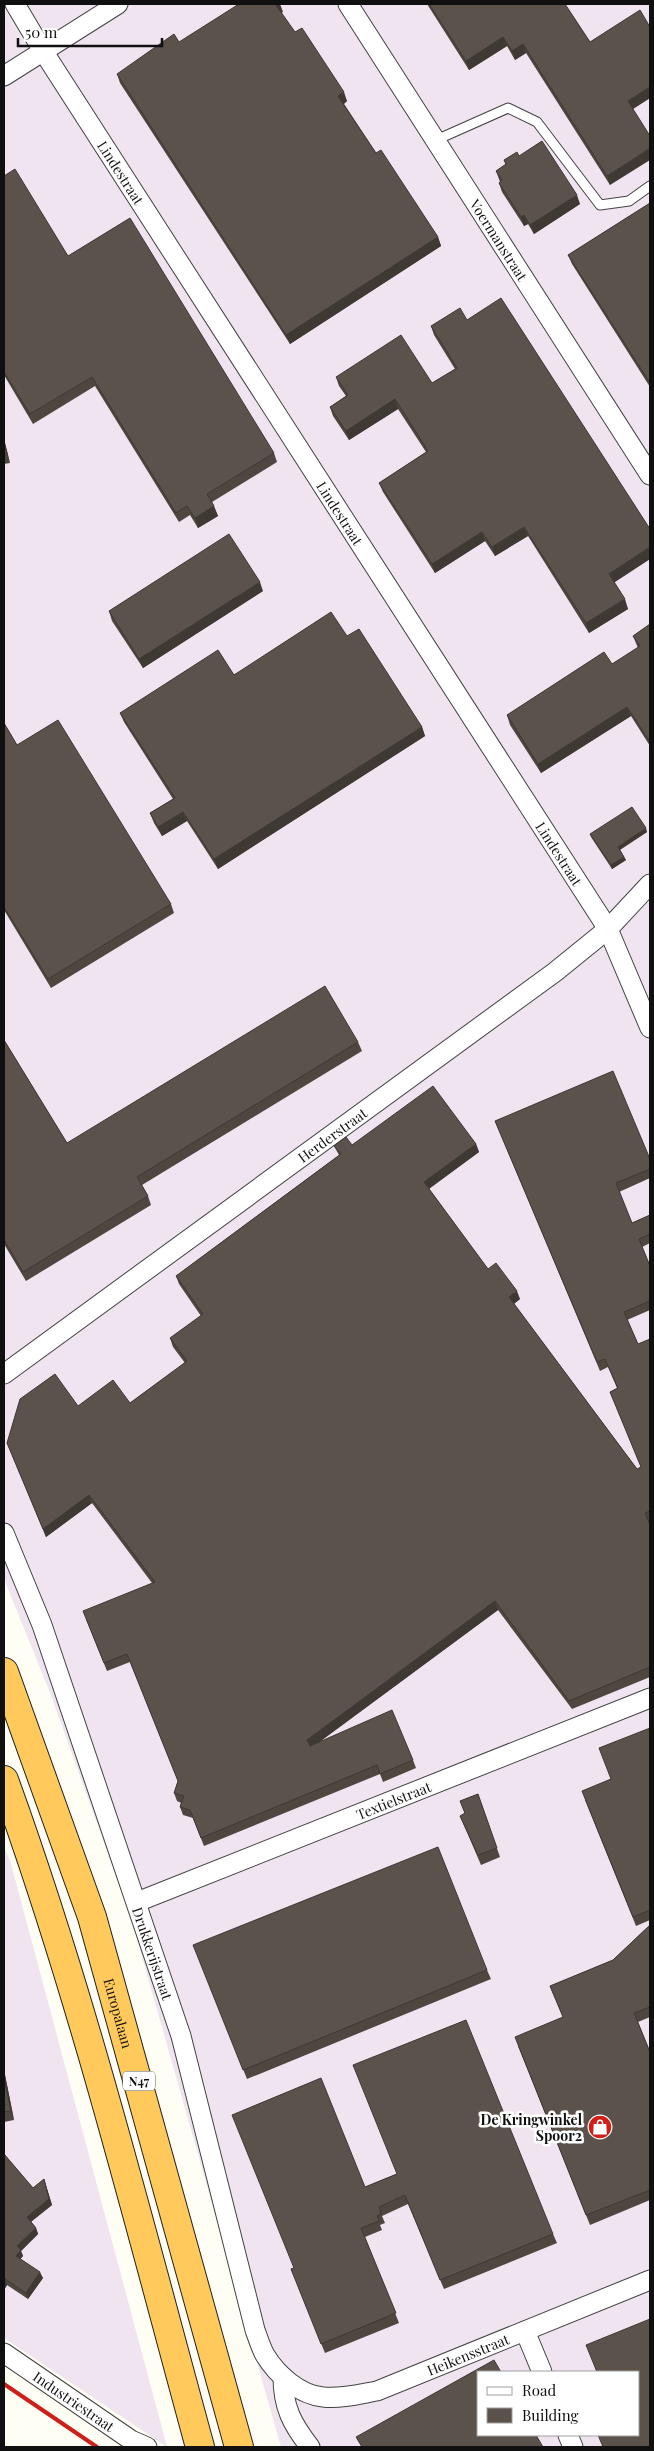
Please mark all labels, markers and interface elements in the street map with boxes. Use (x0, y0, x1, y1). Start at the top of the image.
scale bar (18, 15, 161, 47)
text: 50 m (25, 22, 58, 42)
street label: Lindestraat (94, 137, 149, 209)
street label: Voermanstraat (465, 195, 533, 285)
street label: Lindestraat (313, 477, 368, 549)
street label: Lindestraat (532, 818, 588, 890)
street label: Herderstraat (294, 1102, 371, 1166)
street label: Textielstraat (353, 1776, 435, 1823)
street label: Drukkerijstraat (129, 1904, 178, 2003)
street label: Europalaan (100, 1976, 138, 2051)
road number: N47 (123, 2072, 155, 2090)
place label: De Kringwinkel Spoor2 (481, 2110, 583, 2145)
shop icon: De Kringwinkel Spoor2 (587, 2114, 613, 2140)
street label: Heikensstraat (424, 2329, 513, 2379)
street label: Industriestraat (30, 2367, 119, 2436)
legend (477, 2371, 639, 2436)
text: Road (522, 2380, 556, 2400)
text: Building (522, 2405, 579, 2425)

